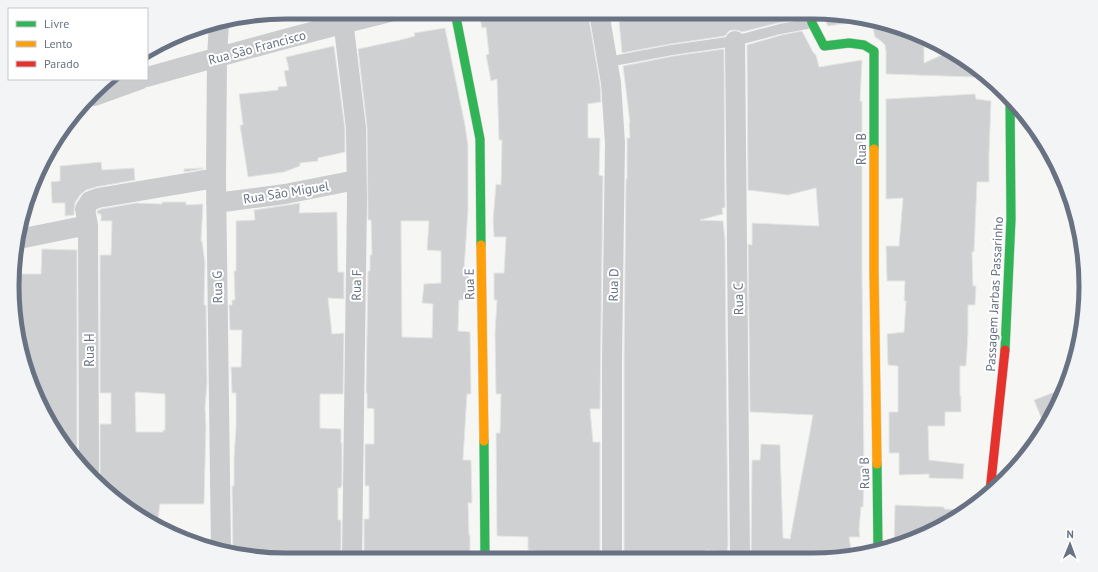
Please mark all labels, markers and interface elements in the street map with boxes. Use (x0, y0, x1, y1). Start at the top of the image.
legend (8, 8, 148, 80)
text: Livre (44, 16, 69, 31)
street label: Rua São Francisco (206, 26, 308, 69)
text: Lento (44, 36, 73, 51)
text: Parado (44, 56, 79, 71)
street label: Rua B (853, 133, 870, 165)
street label: Rua São Miguel (242, 177, 330, 208)
street label: Passagem Jarbas Passarinho (982, 216, 1007, 372)
street label: Rua E (461, 268, 478, 300)
street label: Rua D (605, 268, 622, 302)
street label: Rua F (348, 269, 365, 301)
street label: Rua G (209, 271, 226, 303)
street label: Rua C (730, 283, 747, 315)
street label: Rua H (81, 333, 98, 367)
street label: Rua B (856, 457, 873, 489)
north arrow (1050, 524, 1090, 564)
text: N (1066, 527, 1074, 541)

